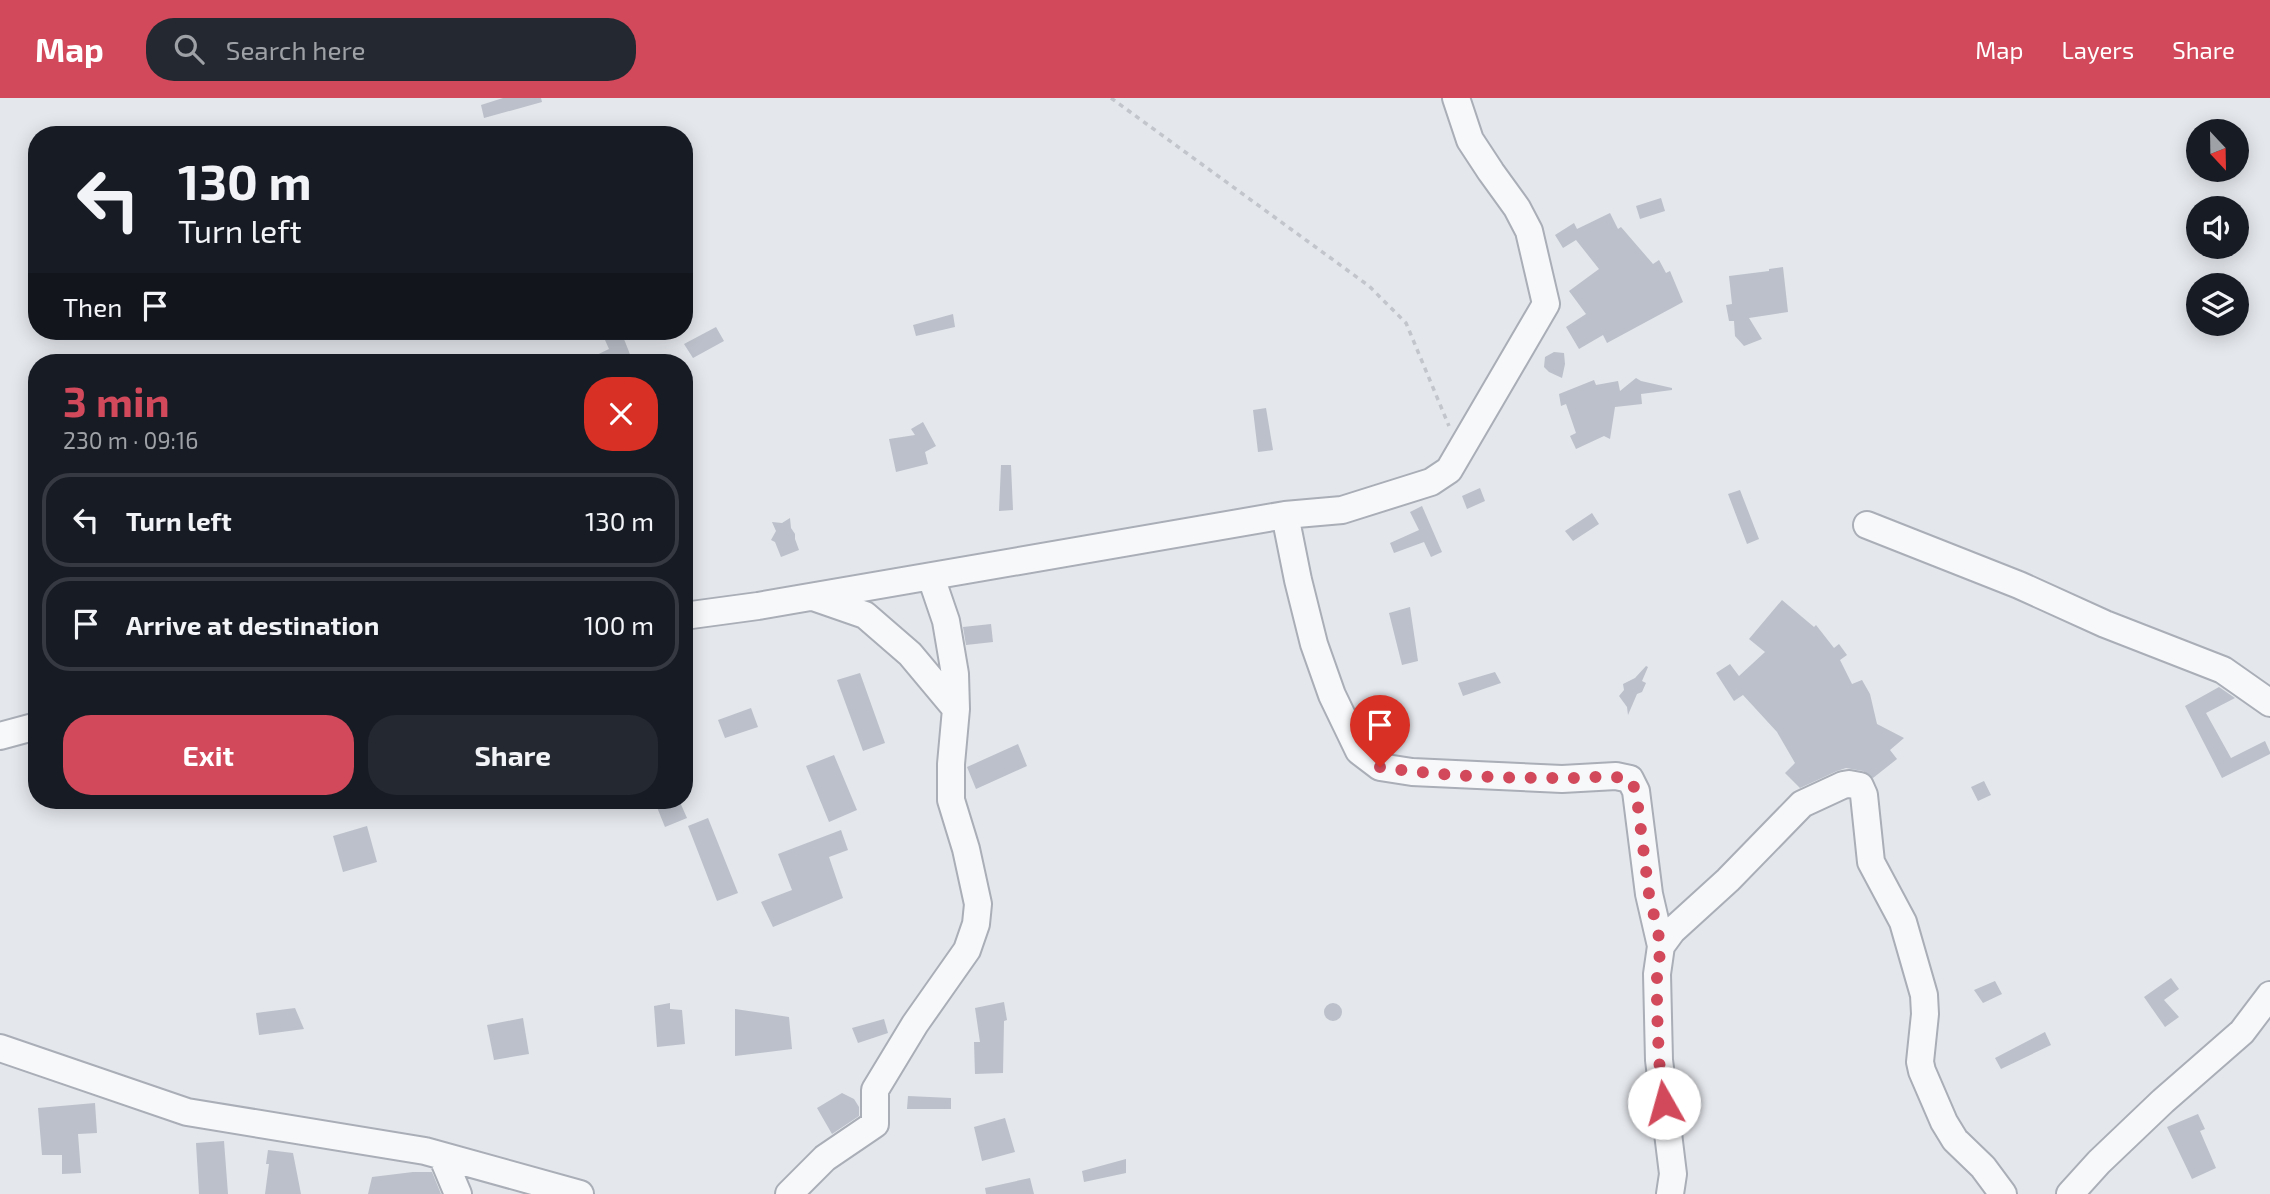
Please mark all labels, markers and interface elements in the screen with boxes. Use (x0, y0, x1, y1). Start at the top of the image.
search box (146, 18, 636, 81)
text: Map (35, 29, 104, 69)
icon: search (170, 30, 208, 68)
text: Search here (226, 34, 365, 65)
text: Map (1975, 35, 2023, 64)
text: Layers (2061, 35, 2134, 64)
text: Share (2172, 35, 2235, 64)
north arrow (2186, 119, 2249, 182)
map controls (2186, 119, 2249, 336)
text: 130 m (178, 151, 312, 210)
icon: left (63, 154, 154, 245)
button: sound (2186, 196, 2249, 259)
text: Turn left (178, 211, 302, 249)
button: layers (2186, 273, 2249, 336)
icon: arrive (136, 287, 174, 325)
text: Then (63, 291, 122, 322)
text: 3 min (63, 375, 170, 425)
button: close (584, 377, 658, 451)
text: 230 m · 09:16 (63, 426, 198, 454)
icon: left (67, 501, 105, 539)
text: Turn left (126, 505, 232, 536)
text: 130 m (585, 505, 654, 536)
icon: arrive (67, 605, 105, 643)
text: Arrive at destination (126, 609, 379, 640)
text: 100 m (584, 609, 654, 640)
pin (1350, 695, 1410, 767)
icon: arrive (1361, 706, 1399, 744)
button: Exit (63, 715, 354, 795)
button: Share (368, 715, 658, 795)
position arrow (1627, 1066, 1701, 1140)

